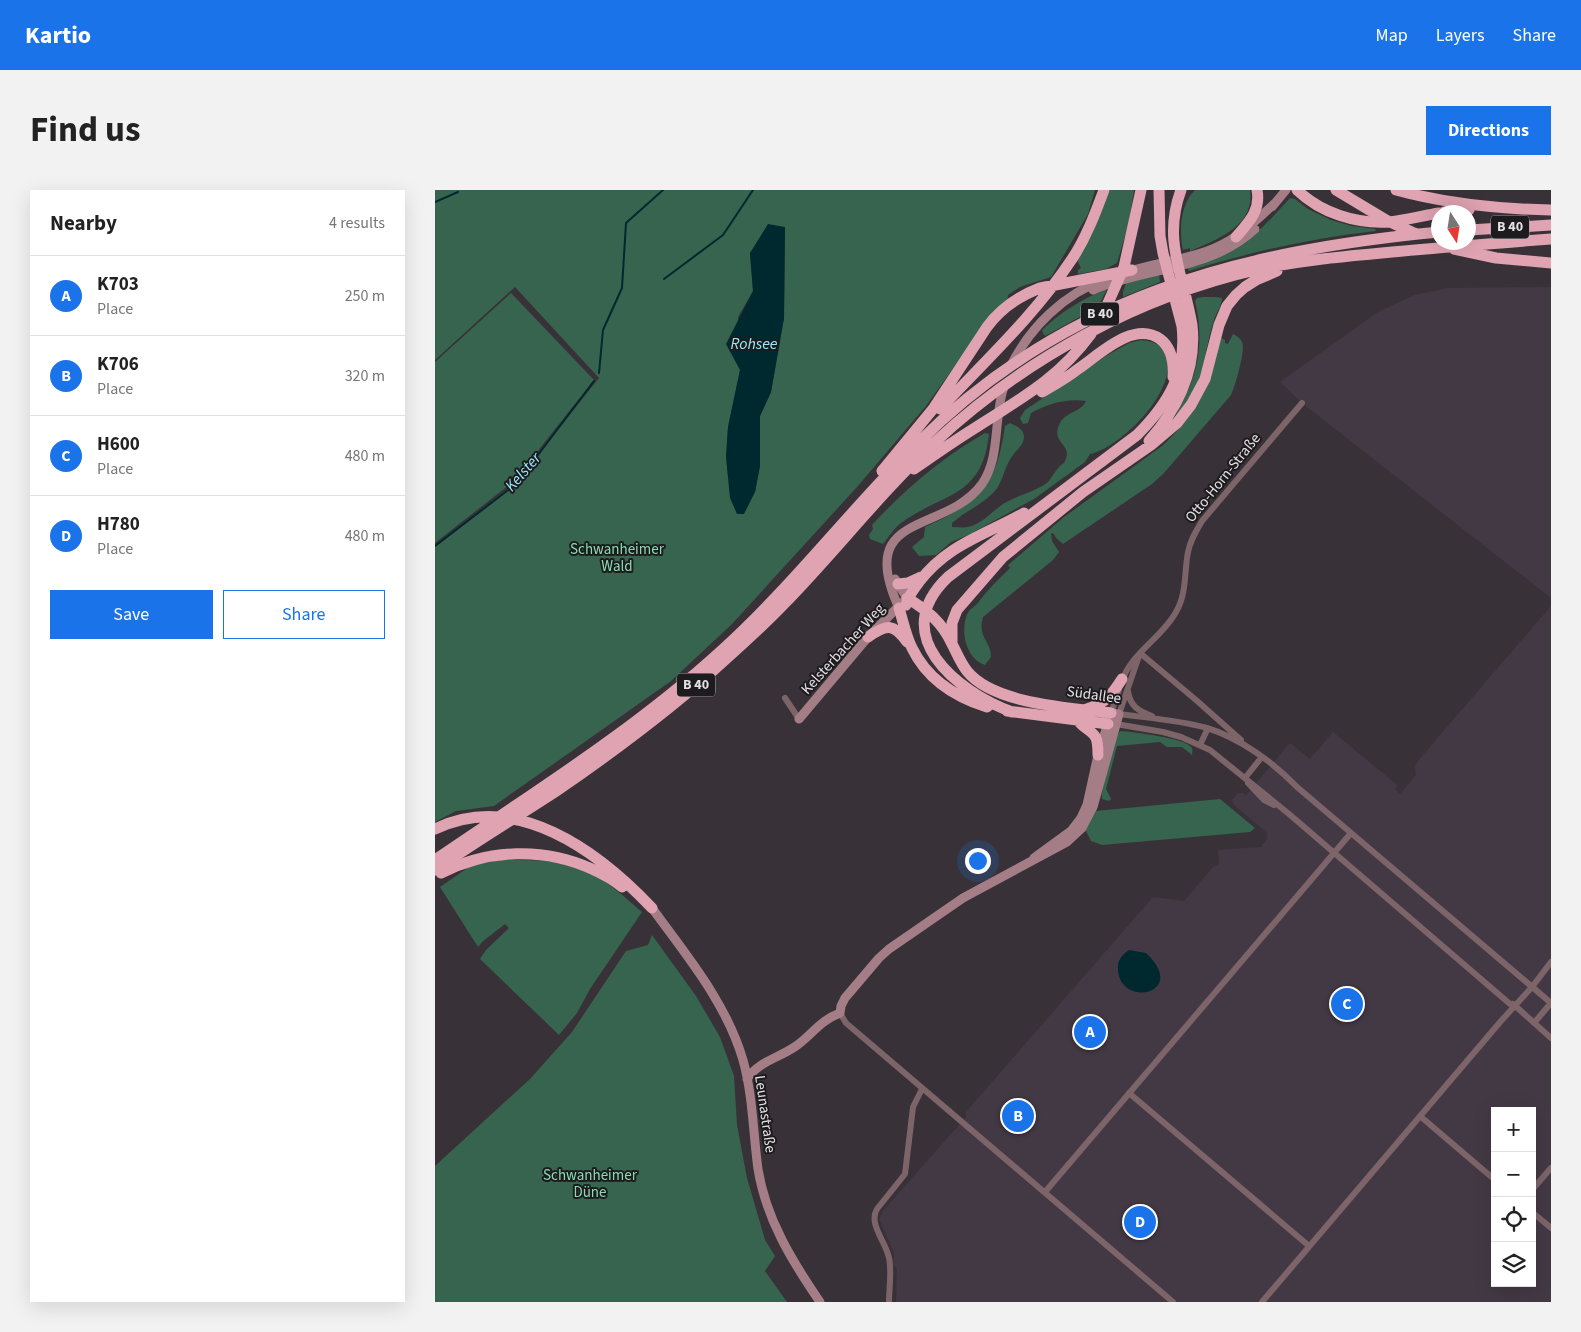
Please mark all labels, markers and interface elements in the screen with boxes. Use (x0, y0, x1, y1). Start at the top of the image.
text: Kartio (25, 18, 91, 53)
text: Map (1376, 23, 1408, 48)
text: Layers (1436, 23, 1485, 48)
text: Share (1513, 23, 1556, 48)
text: Find us (30, 105, 140, 155)
button: Directions (1426, 106, 1551, 155)
north arrow (1431, 205, 1476, 250)
text: Nearby (50, 208, 117, 238)
text: 4 results (329, 212, 385, 234)
road number: B 40 (1491, 216, 1529, 238)
text: K703 (97, 271, 139, 298)
text: A (61, 285, 71, 307)
text: 250 m (345, 285, 385, 307)
text: Place (97, 298, 133, 320)
road number: B 40 (1081, 302, 1119, 326)
water label: Rohsee (730, 333, 778, 355)
text: K706 (97, 351, 139, 378)
text: B (61, 365, 71, 387)
text: 320 m (345, 365, 385, 387)
text: Place (97, 378, 133, 400)
street label: Otto-Horn-Straße (1180, 429, 1266, 527)
text: H600 (97, 431, 140, 458)
text: C (61, 445, 71, 467)
text: 480 m (345, 445, 385, 467)
water label: Kelster (500, 447, 547, 496)
text: Place (97, 458, 133, 480)
text: H780 (97, 511, 140, 538)
text: D (61, 525, 71, 547)
text: 480 m (345, 525, 385, 547)
text: Place (97, 538, 133, 560)
park label: Schwanheimer Wald (570, 539, 665, 577)
button: Save (50, 590, 213, 639)
button: Share (223, 590, 385, 639)
street label: Kelsterbacher Weg (796, 598, 890, 699)
road number: B 40 (677, 674, 715, 696)
street label: Südallee (1066, 681, 1122, 709)
your location (965, 848, 991, 874)
pin: C (1331, 985, 1363, 1023)
pin: A (1074, 1013, 1106, 1051)
street label: Leunastraße (749, 1074, 781, 1154)
pin: B (1002, 1097, 1034, 1135)
map controls (1491, 1107, 1536, 1287)
button: + (1491, 1107, 1536, 1152)
button: − (1491, 1152, 1536, 1197)
park label: Schwanheimer Düne (543, 1165, 638, 1203)
button: locate (1491, 1197, 1536, 1242)
pin: D (1124, 1203, 1156, 1241)
button: layers (1491, 1242, 1536, 1287)

